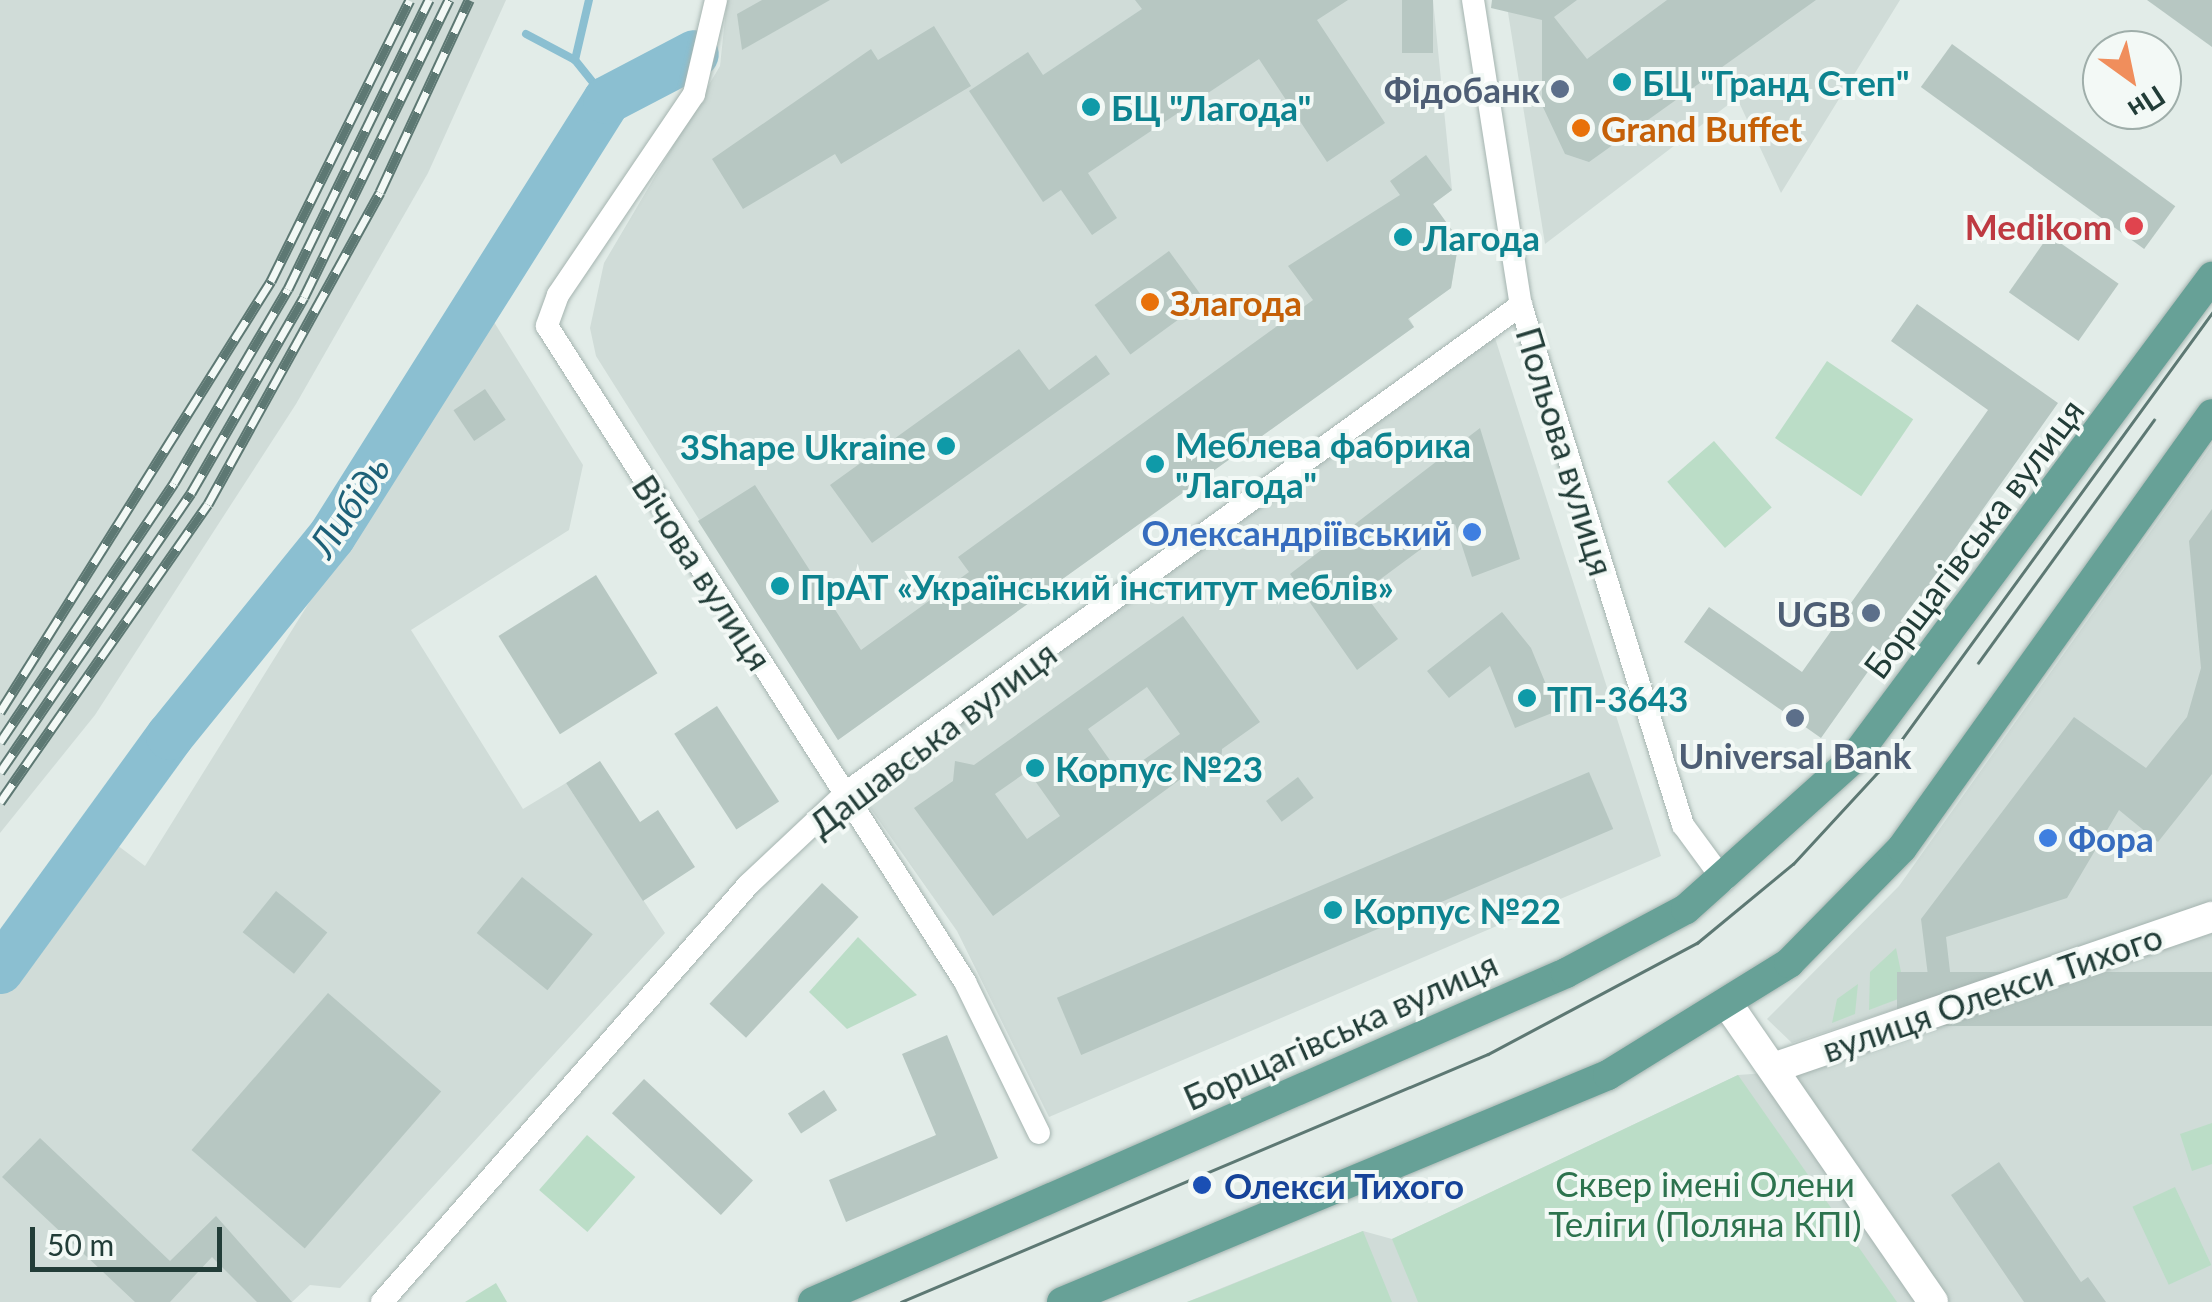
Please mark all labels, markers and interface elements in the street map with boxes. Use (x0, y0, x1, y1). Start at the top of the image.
north arrow (2082, 30, 2182, 130)
place label: БЦ "Гранд Степ" (1642, 61, 1910, 103)
place label: Фідобанк (1384, 68, 1540, 110)
marker: БЦ "Гранд Степ" (1611, 71, 1633, 93)
marker: Фідобанк (1549, 78, 1571, 100)
text: Пн (2123, 79, 2172, 128)
place label: БЦ "Лагода" (1111, 86, 1311, 128)
marker: БЦ "Лагода" (1080, 96, 1102, 118)
place label: Grand Buffet (1601, 107, 1802, 149)
marker: Grand Buffet (1570, 117, 1592, 139)
place label: Medikom (1965, 205, 2112, 247)
marker: Medikom (2121, 213, 2147, 239)
place label: Лагода (1423, 216, 1540, 258)
marker: Лагода (1392, 226, 1414, 248)
place label: Злагода (1170, 281, 1302, 323)
marker: Злагода (1139, 291, 1161, 313)
street label: Польова вулиця (1508, 322, 1624, 580)
street label: Борщагівська вулиця (1854, 390, 2092, 686)
place label: Меблева фабрика "Лагода" (1175, 423, 1471, 505)
place label: 3Shape Ukraine (680, 425, 926, 467)
marker: 3Shape Ukraine (935, 435, 957, 457)
water label: Либідь (299, 447, 399, 565)
marker: Меблева фабрика "Лагода" (1144, 453, 1166, 475)
street label: Вічова вулиця (624, 466, 782, 678)
place label: Олександріївський (1142, 511, 1452, 553)
marker: Олександріївський (1461, 521, 1483, 543)
place label: ПрАТ «Український інститут меблів» (800, 565, 1394, 607)
marker: ПрАТ «Український інститут меблів» (769, 575, 791, 597)
place label: UGB (1777, 592, 1851, 634)
marker: UGB (1860, 602, 1882, 624)
street label: Дашавська вулиця (800, 631, 1064, 845)
place label: ТП-3643 (1547, 677, 1688, 719)
marker: ТП-3643 (1516, 687, 1538, 709)
marker: Universal Bank (1784, 707, 1806, 729)
place label: Universal Bank (1679, 734, 1911, 776)
place label: Корпус №23 (1055, 747, 1263, 789)
marker: Корпус №23 (1024, 757, 1046, 779)
place label: Фора (2068, 817, 2154, 859)
marker: Фора (2037, 827, 2059, 849)
place label: Корпус №22 (1353, 889, 1561, 931)
marker: Корпус №22 (1322, 899, 1344, 921)
street label: вулиця Олекси Тихого (1816, 914, 2168, 1070)
street label: Борщагівська вулиця (1176, 942, 1504, 1118)
park label: Сквер імені Олени Теліги (Поляна КПІ) (1548, 1162, 1862, 1244)
place label: Олекси Тихого (1224, 1164, 1464, 1206)
marker: Олекси Тихого (1189, 1172, 1215, 1198)
scale bar (35, 1207, 228, 1269)
text: 50 m (47, 1226, 114, 1262)

